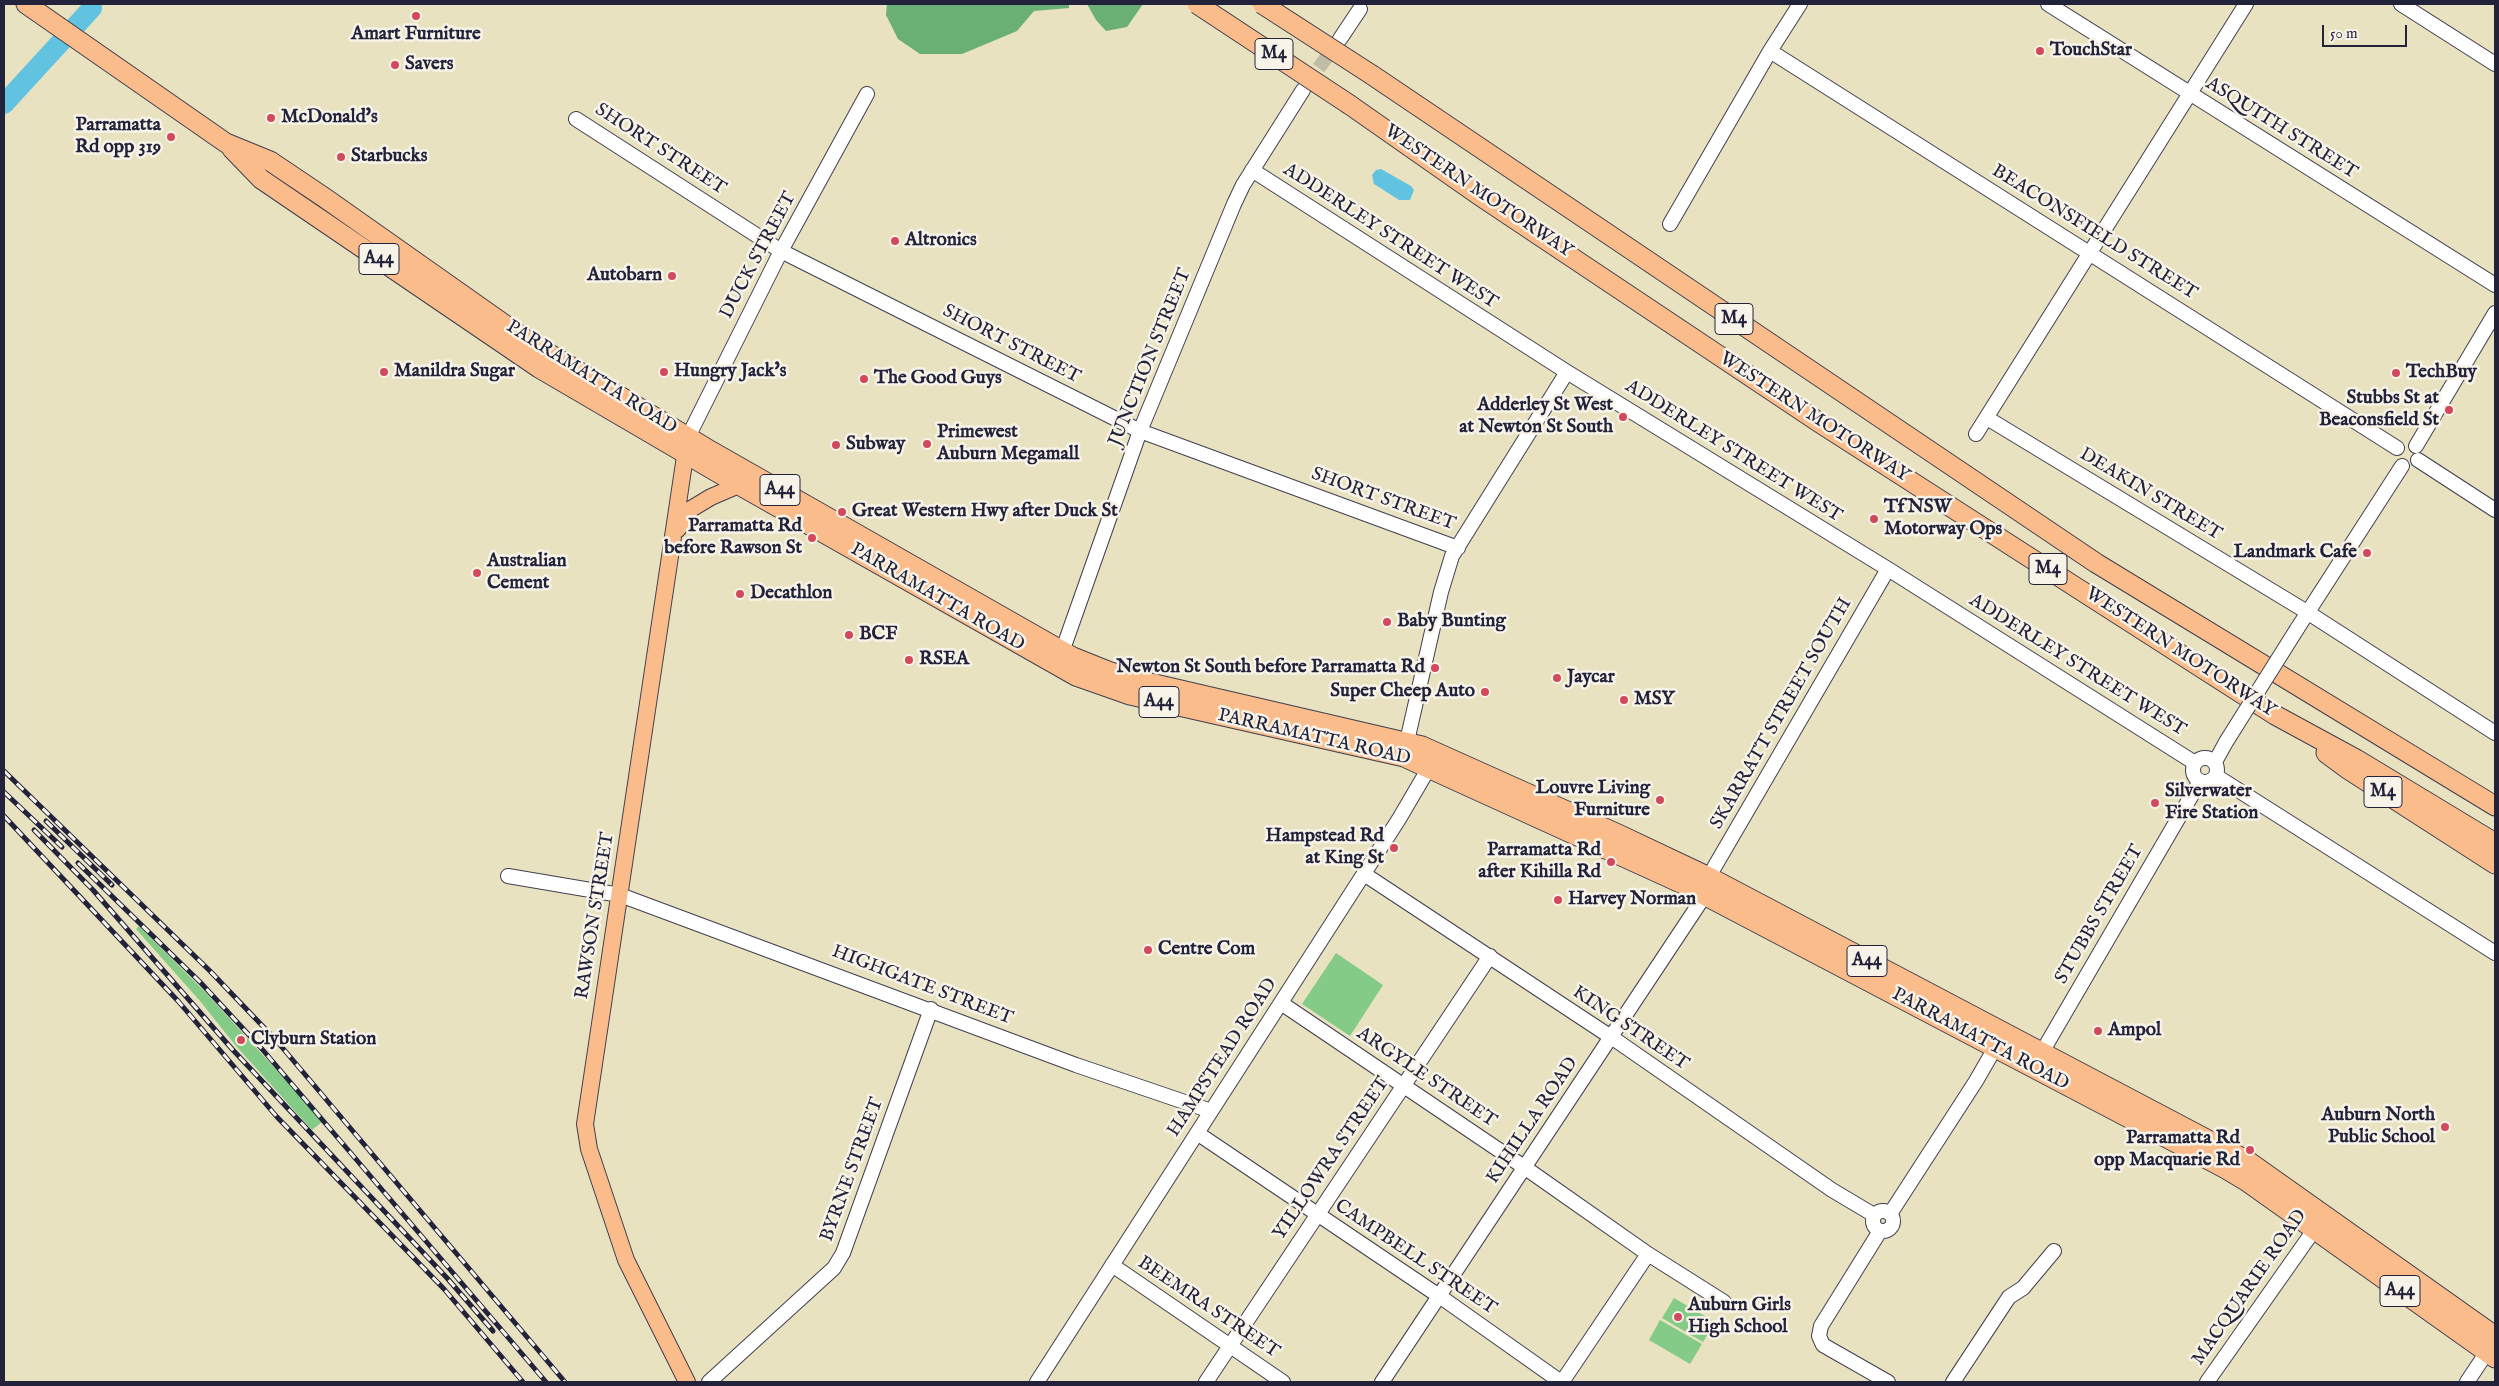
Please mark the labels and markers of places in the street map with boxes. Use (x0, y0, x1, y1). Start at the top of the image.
marker: Amart Furniture (410, 10, 422, 22)
place label: Amart Furniture (351, 24, 481, 46)
place label: TouchStar (2050, 40, 2132, 62)
marker: TouchStar (2034, 45, 2046, 57)
place label: Savers (405, 54, 453, 76)
marker: Savers (389, 59, 401, 71)
place label: McDonald's (281, 107, 378, 129)
marker: McDonald's (265, 112, 277, 124)
place label: Parramatta Rd opp 319 (75, 115, 161, 159)
marker: Parramatta Rd opp 319 (165, 131, 177, 143)
place label: Starbucks (351, 146, 427, 168)
marker: Starbucks (335, 151, 347, 163)
place label: Altronics (905, 230, 977, 252)
marker: Altronics (889, 235, 901, 247)
place label: Autobarn (587, 265, 662, 287)
marker: Autobarn (666, 270, 678, 282)
place label: Manildra Sugar (394, 361, 515, 383)
place label: Hungry Jack's (674, 361, 786, 383)
place label: TechBuy (2406, 362, 2477, 384)
marker: Manildra Sugar (378, 366, 390, 378)
marker: Hungry Jack's (658, 366, 670, 378)
marker: TechBuy (2390, 367, 2402, 379)
place label: The Good Guys (874, 368, 1002, 390)
marker: The Good Guys (858, 373, 870, 385)
place label: Stubbs St at Beaconsfield St (2319, 388, 2439, 432)
place label: Adderley St West at Newton St South (1459, 395, 1613, 439)
marker: Stubbs St at Beaconsfield St (2443, 404, 2455, 416)
marker: Adderley St West at Newton St South (1617, 411, 1629, 423)
place label: Primewest Auburn Megamall (937, 422, 1079, 466)
place label: Subway (846, 434, 905, 456)
marker: Primewest Auburn Megamall (921, 438, 933, 450)
marker: Subway (830, 439, 842, 451)
place label: TfNSW Motorway Ops (1884, 497, 2002, 541)
place label: Great Western Hwy after Duck St (852, 501, 1118, 523)
marker: Great Western Hwy after Duck St (836, 506, 848, 518)
marker: TfNSW Motorway Ops (1868, 513, 1880, 525)
place label: Parramatta Rd before Rawson St (664, 516, 802, 560)
marker: Parramatta Rd before Rawson St (806, 532, 818, 544)
place label: Landmark Cafe (2234, 542, 2357, 564)
marker: Landmark Cafe (2361, 547, 2373, 559)
place label: Australian Cement (487, 551, 567, 595)
marker: Australian Cement (471, 567, 483, 579)
place label: Decathlon (750, 583, 832, 605)
marker: Decathlon (734, 588, 746, 600)
place label: Baby Bunting (1397, 611, 1506, 633)
marker: Baby Bunting (1381, 616, 1393, 628)
place label: BCF (859, 624, 897, 646)
marker: BCF (843, 629, 855, 641)
place label: RSEA (919, 649, 969, 671)
marker: RSEA (903, 654, 915, 666)
place label: Newton St South before Parramatta Rd (1116, 657, 1425, 679)
marker: Newton St South before Parramatta Rd (1429, 662, 1441, 674)
place label: Jaycar (1567, 667, 1615, 689)
marker: Jaycar (1551, 672, 1563, 684)
place label: Super Cheep Auto (1330, 681, 1475, 703)
marker: Super Cheep Auto (1479, 686, 1491, 698)
place label: MSY (1634, 689, 1675, 711)
marker: MSY (1618, 694, 1630, 706)
place label: Louvre Living Furniture (1536, 778, 1650, 822)
place label: Silverwater Fire Station (2165, 781, 2258, 825)
marker: Louvre Living Furniture (1654, 794, 1666, 806)
marker: Silverwater Fire Station (2149, 797, 2161, 809)
place label: Hampstead Rd at King St (1266, 826, 1384, 870)
place label: Parramatta Rd after Kihilla Rd (1478, 840, 1601, 884)
marker: Hampstead Rd at King St (1388, 842, 1400, 854)
marker: Parramatta Rd after Kihilla Rd (1605, 856, 1617, 868)
place label: Harvey Norman (1568, 889, 1696, 911)
marker: Harvey Norman (1552, 894, 1564, 906)
place label: Centre Com (1158, 939, 1255, 961)
marker: Centre Com (1142, 944, 1154, 956)
place label: Ampol (2108, 1020, 2161, 1042)
marker: Ampol (2092, 1025, 2104, 1037)
place label: Clyburn Station (251, 1029, 376, 1051)
marker: Clyburn Station (235, 1034, 247, 1046)
place label: Auburn North Public School (2321, 1105, 2435, 1149)
marker: Auburn North Public School (2439, 1121, 2451, 1133)
place label: Parramatta Rd opp Macquarie Rd (2094, 1128, 2240, 1172)
marker: Parramatta Rd opp Macquarie Rd (2244, 1144, 2256, 1156)
place label: Auburn Girls High School (1688, 1295, 1791, 1339)
marker: Auburn Girls High School (1672, 1311, 1684, 1323)

